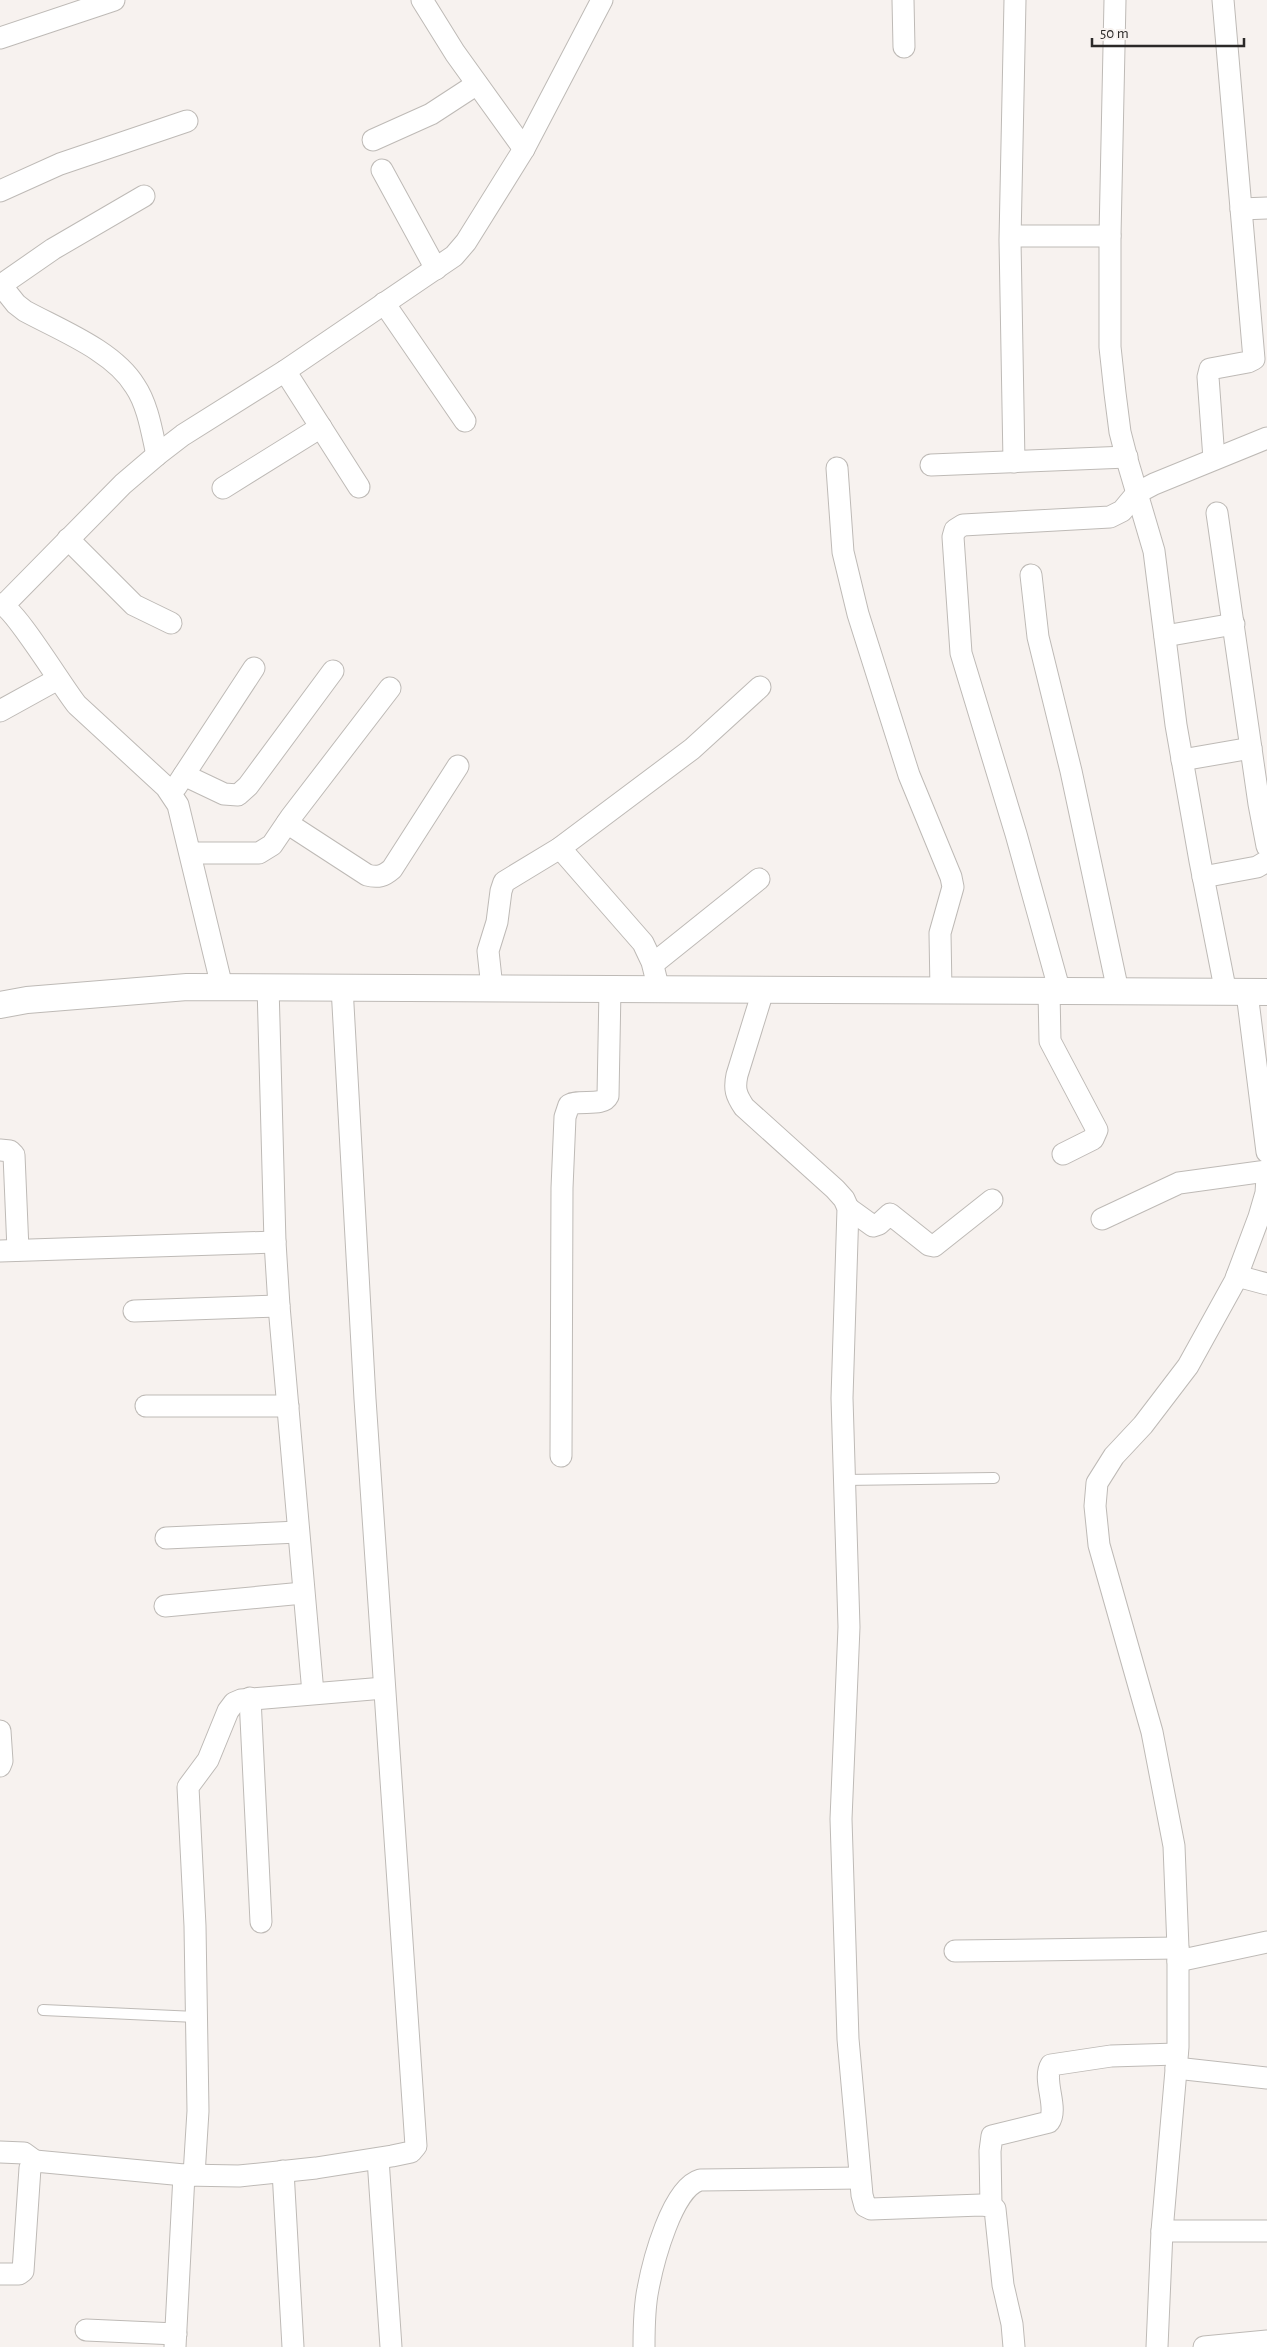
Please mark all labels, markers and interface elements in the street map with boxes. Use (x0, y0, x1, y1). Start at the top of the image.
scale bar (1092, 15, 1244, 47)
text: 50 m (1100, 26, 1129, 41)

